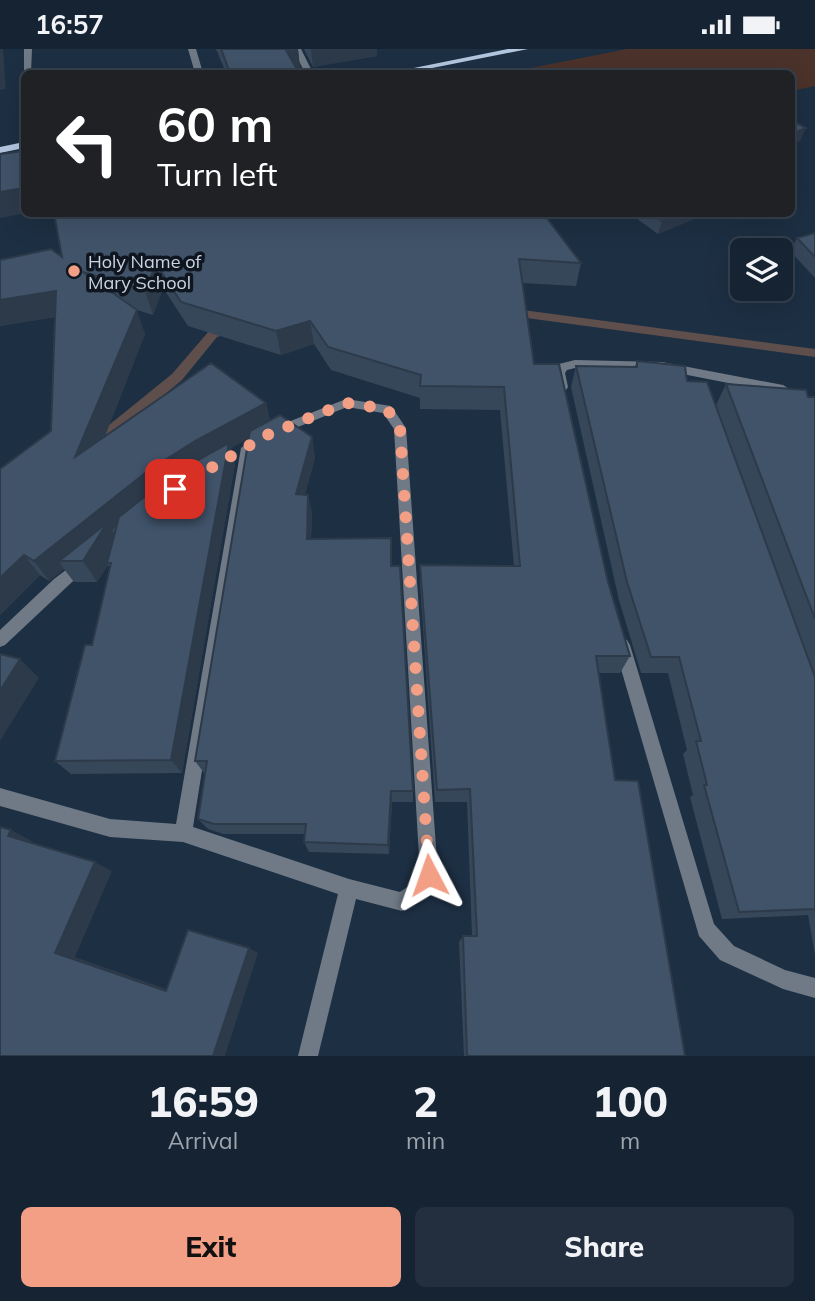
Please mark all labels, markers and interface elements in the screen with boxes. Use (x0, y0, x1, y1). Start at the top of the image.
text: 16:57 (35, 8, 104, 41)
text: 60 m (157, 93, 273, 154)
icon: left (42, 98, 133, 189)
text: Turn left (157, 154, 277, 194)
map controls (730, 238, 793, 301)
button: layers (730, 238, 793, 301)
place label: Holy Name of Mary School (88, 250, 202, 294)
marker: Holy Name of Mary School (66, 263, 82, 279)
pin (145, 459, 205, 519)
icon: arrive (156, 470, 194, 508)
position arrow (392, 838, 466, 912)
text: 16:59 (147, 1075, 259, 1128)
text: 2 (413, 1075, 438, 1128)
text: 100 (592, 1075, 668, 1128)
text: Arrival (168, 1126, 238, 1155)
text: min (406, 1126, 445, 1155)
text: m (620, 1126, 640, 1155)
button: Exit (21, 1207, 401, 1287)
button: Share (415, 1207, 794, 1287)

